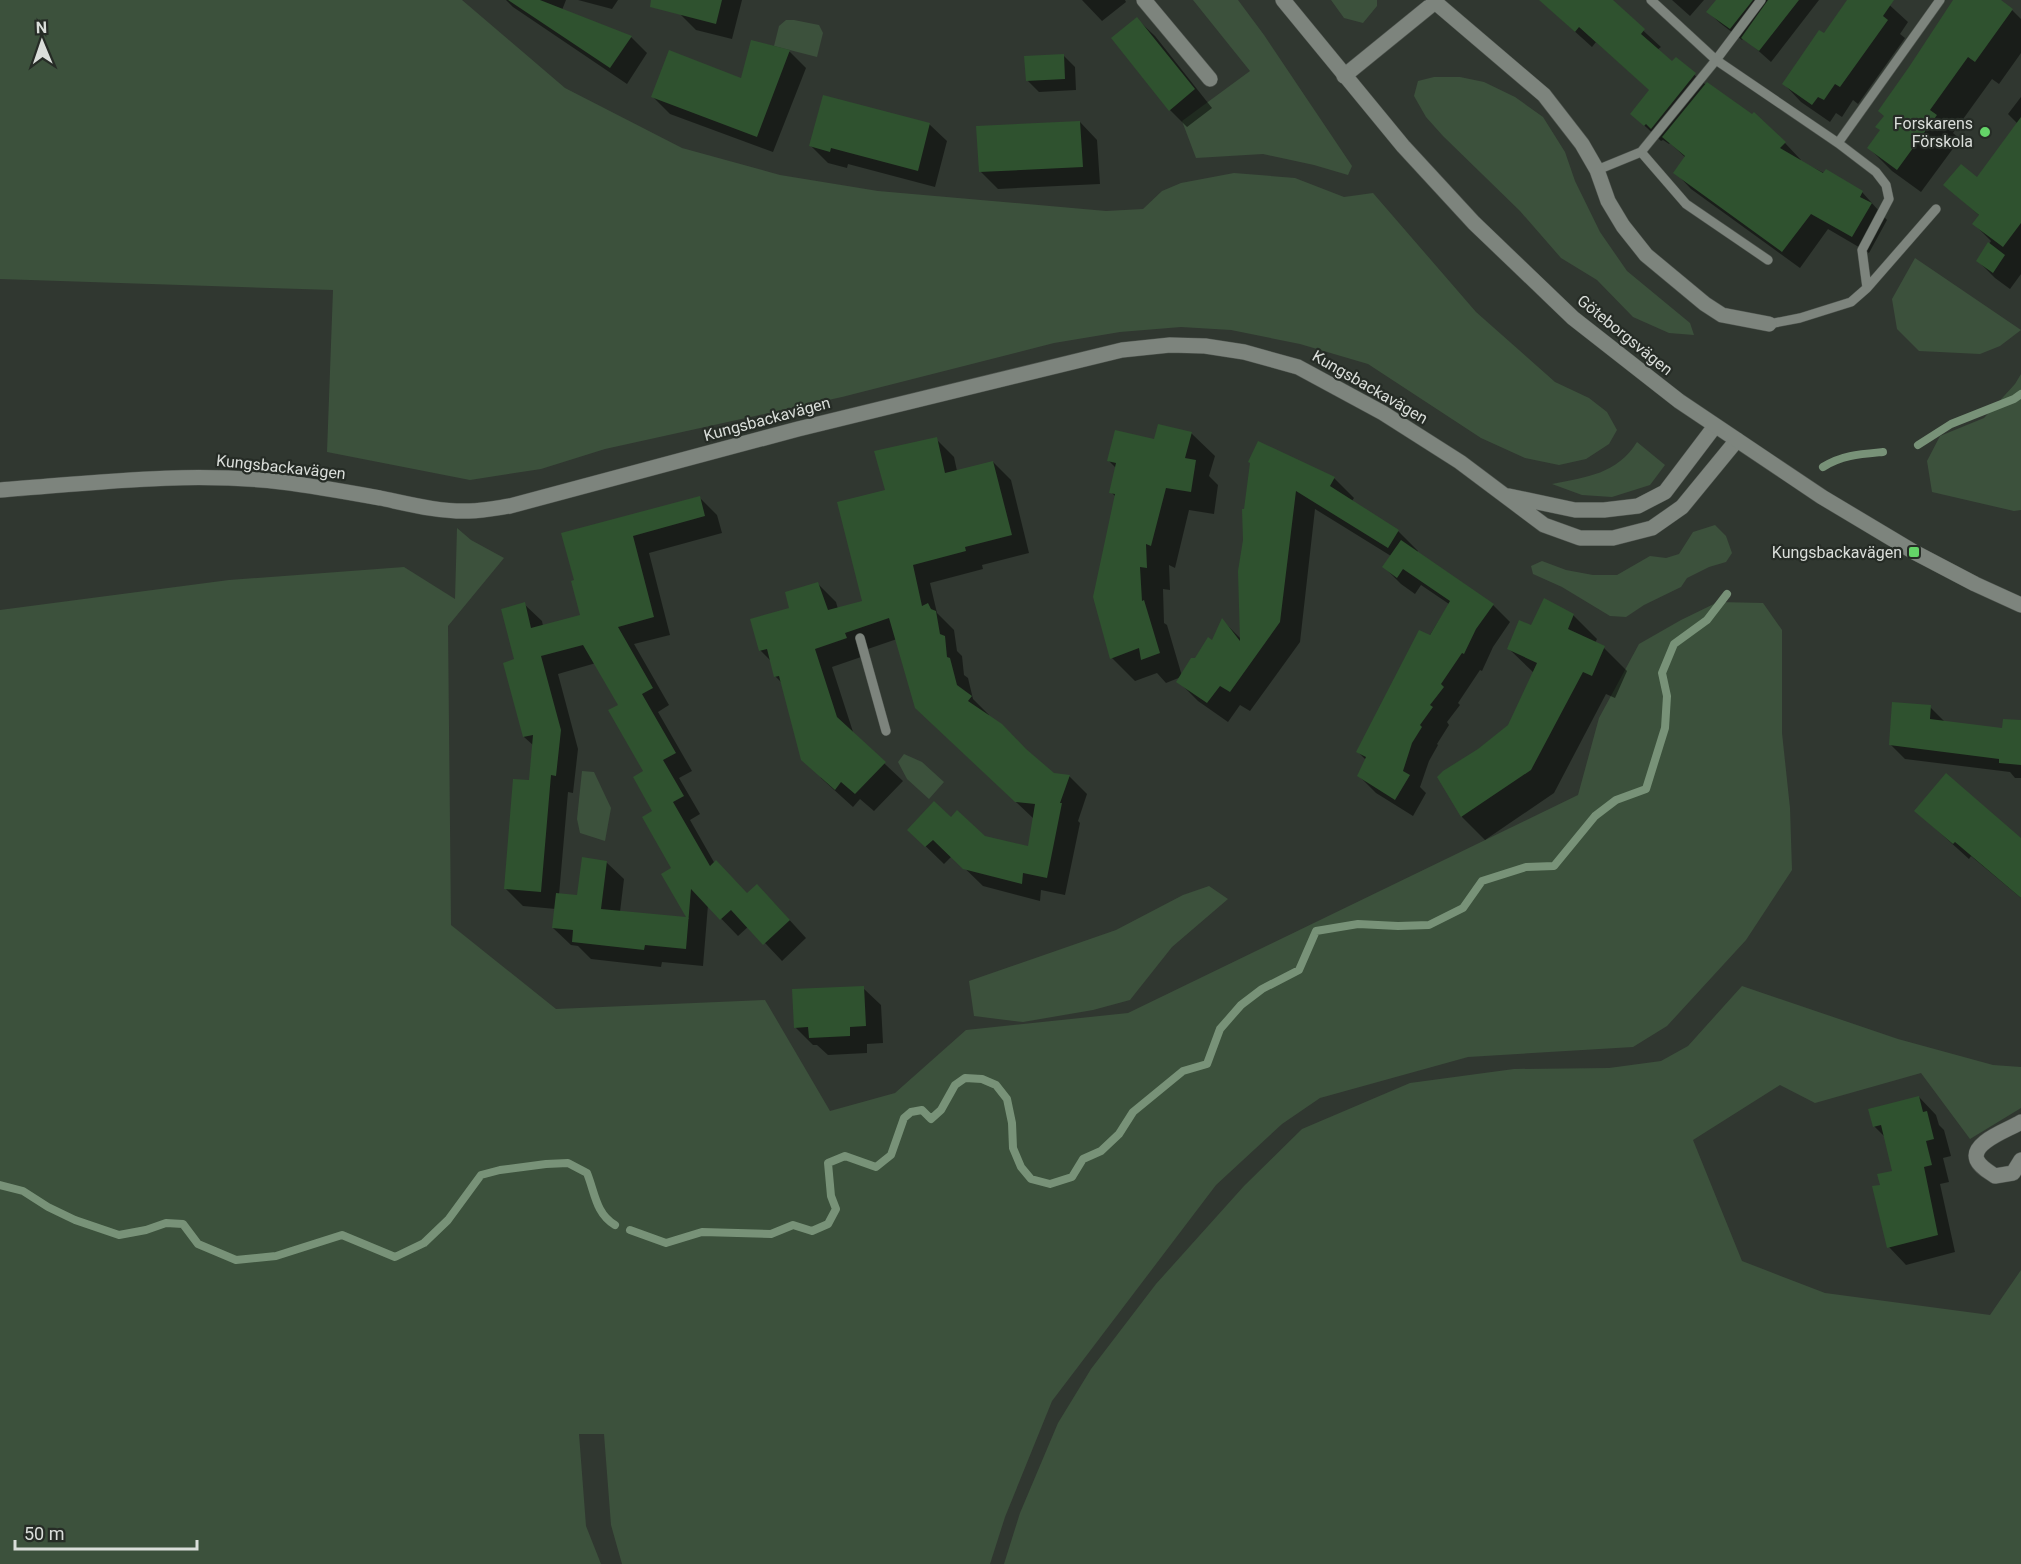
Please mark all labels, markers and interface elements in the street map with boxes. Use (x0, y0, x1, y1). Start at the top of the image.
north arrow (12, 12, 72, 72)
text: N (36, 18, 47, 37)
place label: Forskarens Förskola (1894, 114, 1973, 151)
marker: Forskarens Förskola (1978, 125, 1992, 139)
street label: Göteborgsvägen (1574, 291, 1676, 379)
street label: Kungsbackavägen (1309, 346, 1431, 428)
street label: Kungsbackavägen (702, 393, 832, 445)
street label: Kungsbackavägen (215, 451, 347, 483)
place label: Kungsbackavägen (1772, 543, 1902, 562)
marker: Kungsbackavägen (1907, 545, 1921, 559)
scale bar (15, 1513, 196, 1551)
text: 50 m (24, 1523, 64, 1544)

